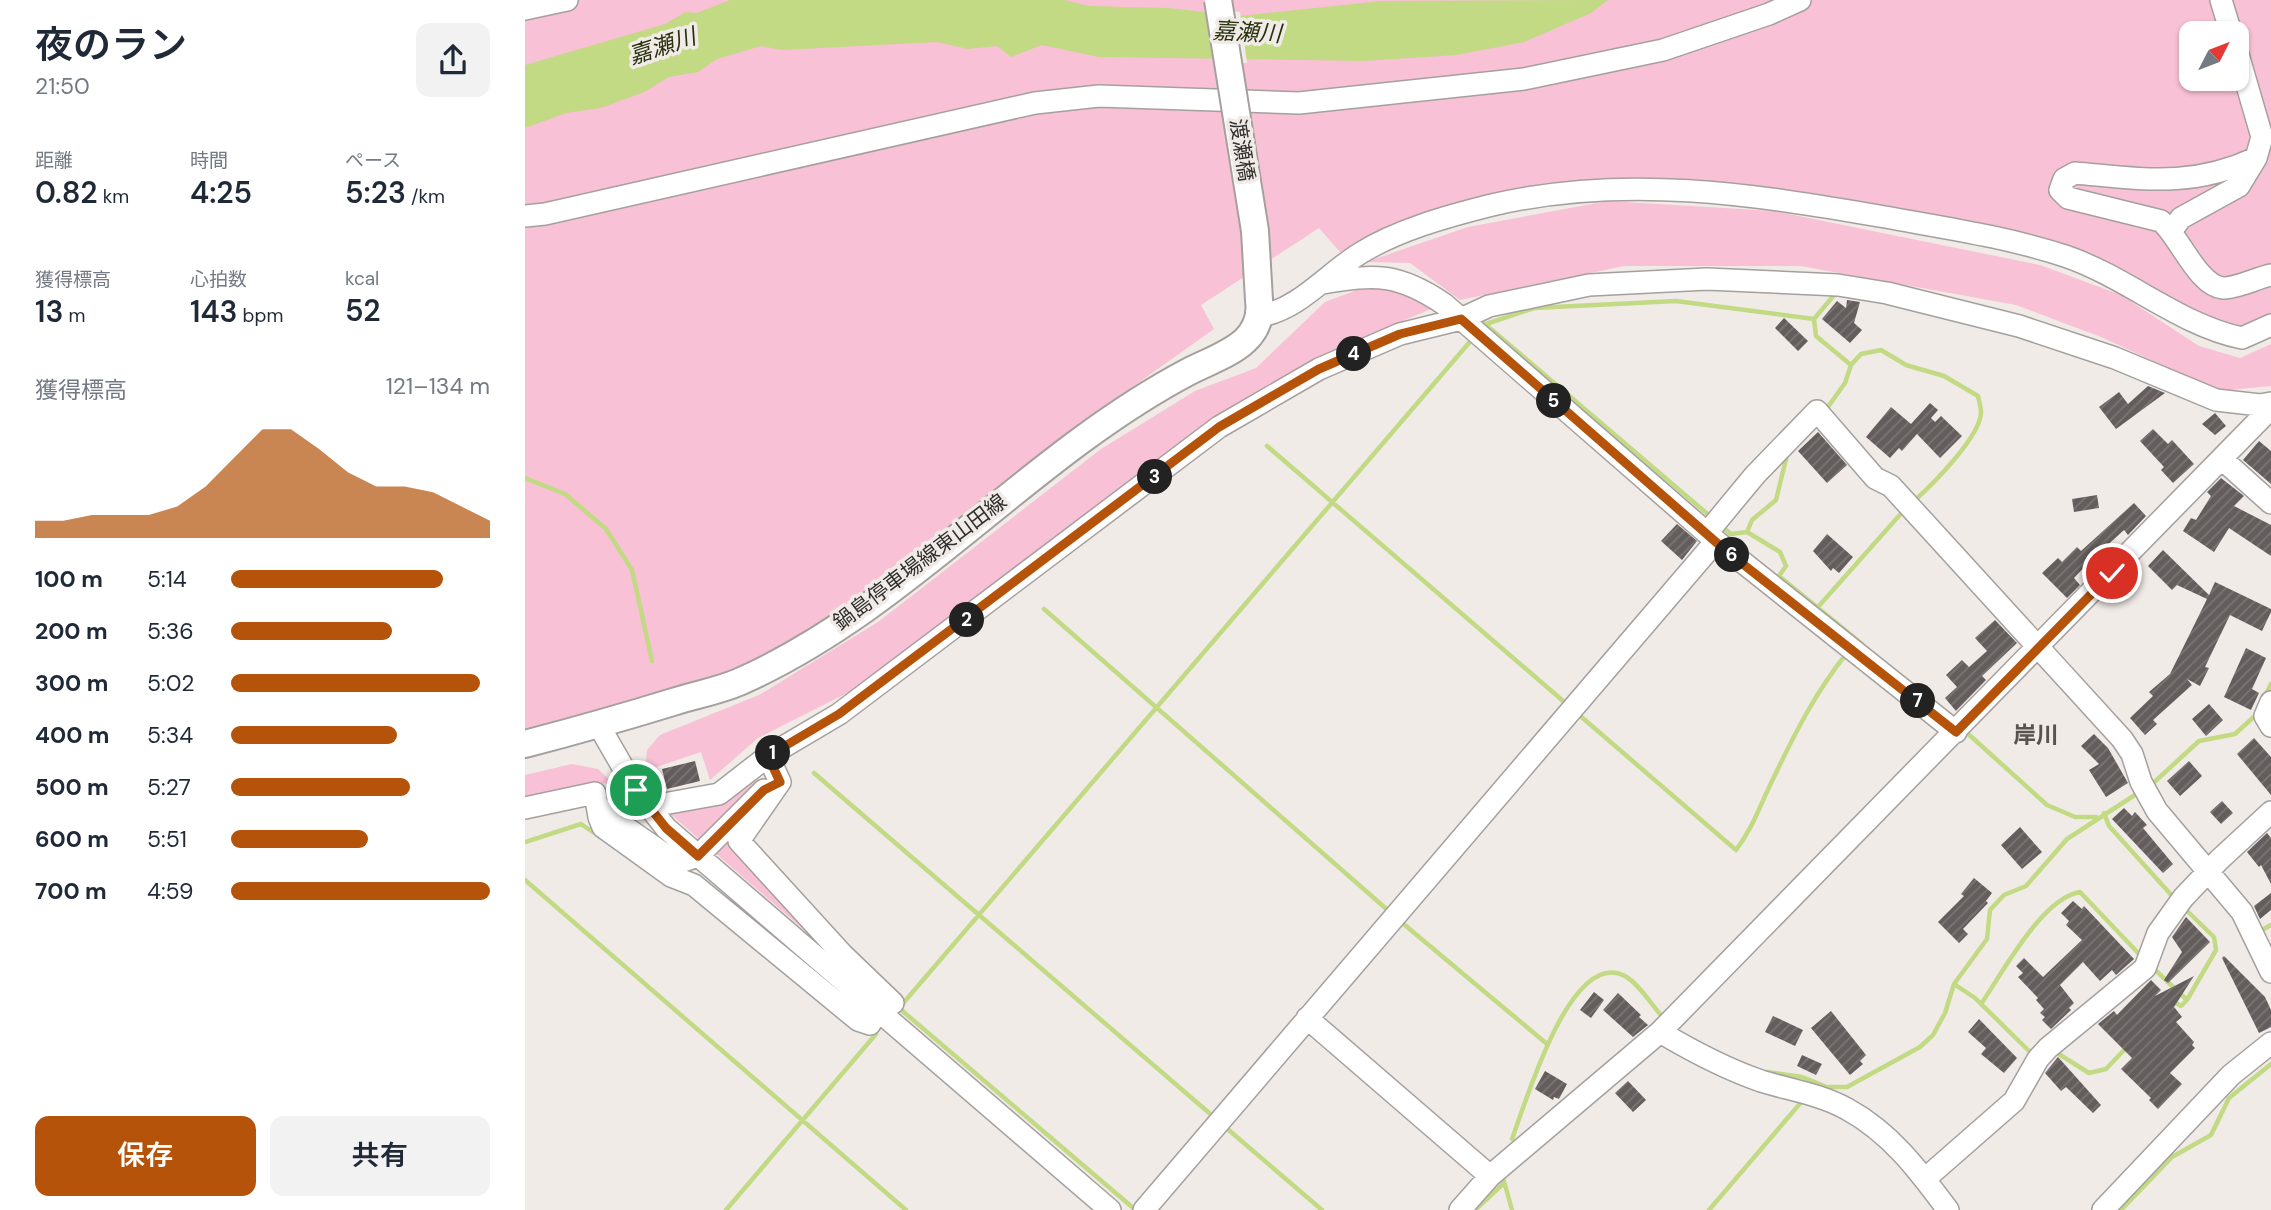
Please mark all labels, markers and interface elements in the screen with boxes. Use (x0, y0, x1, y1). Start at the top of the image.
water label: 嘉瀬川 (1212, 15, 1285, 49)
text: 夜のラン (35, 20, 187, 70)
water label: 嘉瀬川 (625, 20, 702, 71)
north arrow (2179, 21, 2249, 91)
map controls (2179, 21, 2249, 91)
button: share (416, 23, 490, 97)
text: 21:50 (35, 71, 90, 101)
street label: 渡瀬橋 (1223, 117, 1261, 183)
text: 距離 (35, 148, 73, 173)
text: 時間 (190, 148, 228, 173)
text: ペース (345, 148, 401, 173)
text: 0.82 (35, 173, 98, 212)
text: 4:25 (190, 173, 252, 212)
text: 5:23 (345, 173, 406, 212)
text: km (98, 184, 129, 209)
text: /km (406, 184, 445, 209)
text: kcal (345, 266, 379, 291)
text: 獲得標高 (35, 267, 111, 292)
text: 心拍数 (190, 267, 247, 292)
text: 52 (345, 291, 381, 330)
text: 13 (35, 292, 63, 331)
text: 143 (190, 292, 238, 331)
text: m (63, 303, 85, 328)
text: bpm (238, 303, 283, 328)
pin: 4 (1337, 336, 1371, 372)
text: 4 (1347, 341, 1360, 366)
text: 121–134 m (386, 371, 490, 401)
text: 獲得標高 (35, 375, 127, 405)
pin: 5 (1537, 384, 1571, 418)
text: 5 (1548, 388, 1559, 413)
pin: 3 (1137, 460, 1173, 494)
text: 3 (1149, 464, 1160, 489)
street label: 鍋島停車場線東山田線 (828, 488, 1012, 636)
pin: 6 (1715, 538, 1749, 572)
text: 6 (1725, 542, 1738, 567)
pin (2082, 543, 2142, 603)
icon: check (2093, 554, 2131, 592)
text: 100 m (35, 564, 103, 594)
text: 5:14 (147, 564, 187, 594)
pin: 2 (949, 602, 985, 638)
text: 2 (961, 607, 972, 632)
text: 200 m (35, 616, 108, 646)
text: 5:36 (147, 616, 194, 646)
text: 300 m (35, 668, 108, 698)
text: 5:02 (147, 668, 194, 698)
pin: 7 (1901, 684, 1935, 718)
text: 7 (1912, 688, 1923, 713)
text: 400 m (35, 720, 109, 750)
text: 5:34 (147, 720, 193, 750)
district label: 岸川 (2013, 720, 2059, 750)
pin: 1 (755, 736, 791, 770)
text: 1 (769, 740, 776, 765)
pin (606, 760, 666, 820)
icon: arrive (617, 771, 655, 809)
text: 500 m (35, 772, 109, 802)
text: 5:27 (147, 772, 191, 802)
text: 600 m (35, 824, 109, 854)
text: 5:51 (147, 824, 187, 854)
text: 700 m (35, 876, 107, 906)
text: 4:59 (147, 876, 193, 906)
button: 保存 (35, 1116, 256, 1196)
button: 共有 (270, 1116, 490, 1196)

